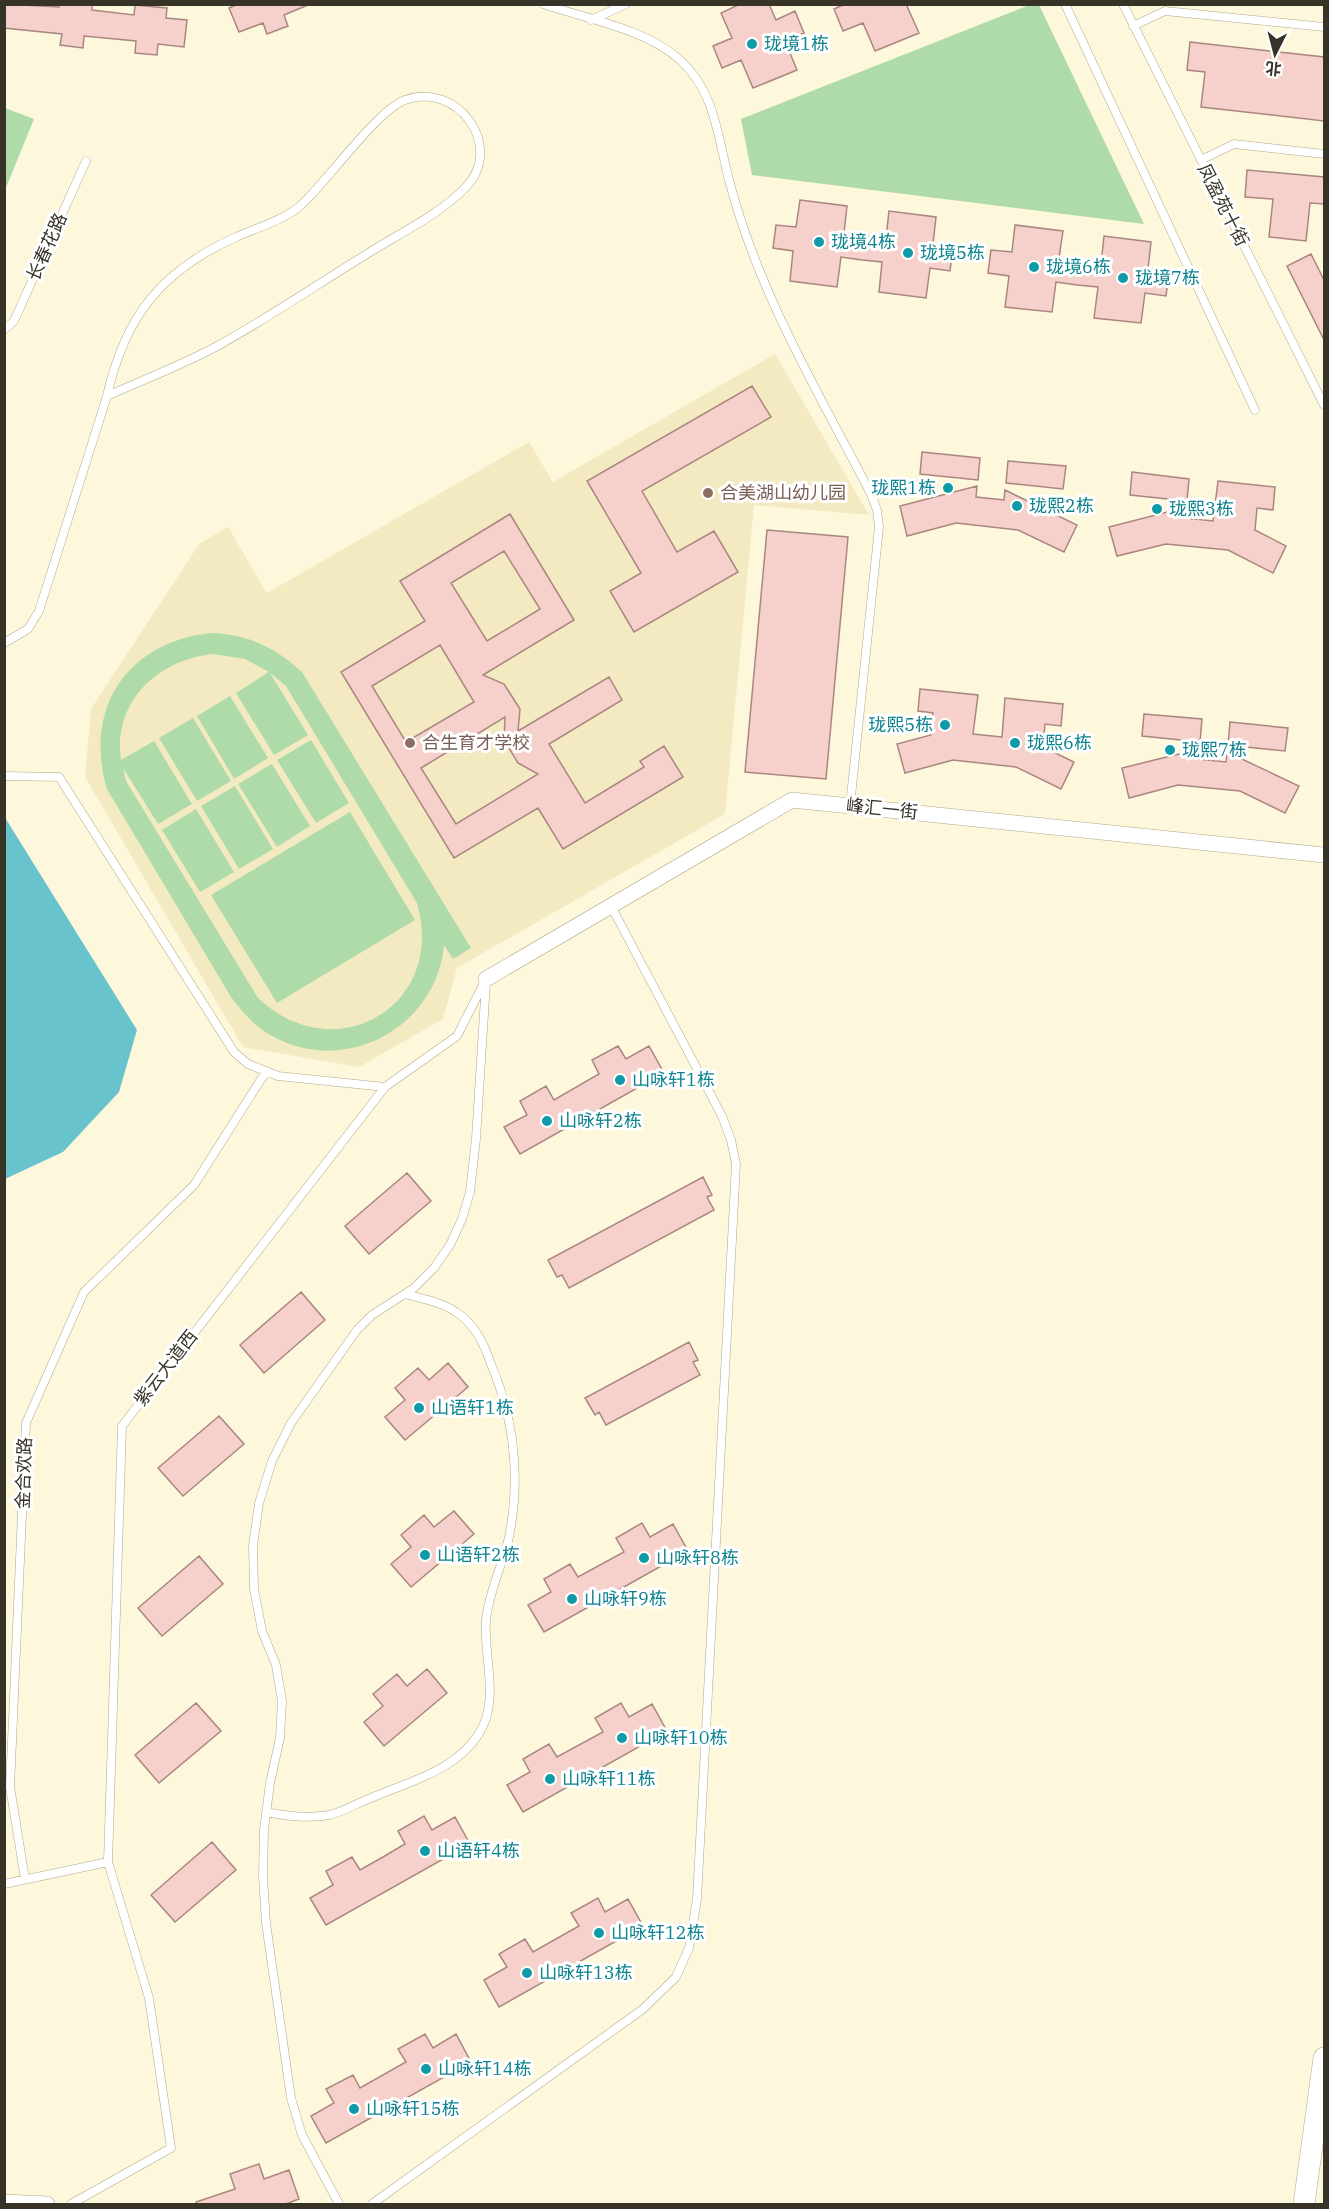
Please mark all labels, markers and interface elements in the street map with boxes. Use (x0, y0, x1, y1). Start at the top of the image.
north arrow (1245, 24, 1305, 84)
place label: 珑境1栋 (764, 32, 829, 55)
marker: 珑境1栋 (745, 37, 759, 51)
text: 北 (1264, 58, 1282, 80)
street label: 凤盈苑十街 (1193, 159, 1254, 250)
street label: 长春花路 (21, 209, 72, 284)
place label: 珑境4栋 (831, 230, 896, 253)
marker: 珑境4栋 (812, 235, 826, 249)
place label: 珑境5栋 (920, 241, 985, 264)
marker: 珑境5栋 (901, 246, 915, 260)
place label: 珑境6栋 (1046, 255, 1111, 278)
marker: 珑境6栋 (1027, 260, 1041, 274)
place label: 珑境7栋 (1135, 266, 1200, 289)
marker: 珑境7栋 (1116, 271, 1130, 285)
place label: 珑熙1栋 (871, 476, 936, 499)
place label: 合美湖山幼儿园 (720, 481, 846, 504)
marker: 珑熙1栋 (941, 481, 955, 495)
marker: 合美湖山幼儿园 (701, 486, 715, 500)
place label: 珑熙2栋 (1029, 494, 1094, 517)
place label: 珑熙3栋 (1169, 497, 1234, 520)
marker: 珑熙2栋 (1010, 499, 1024, 513)
marker: 珑熙3栋 (1150, 502, 1164, 516)
place label: 珑熙5栋 (868, 713, 933, 736)
marker: 珑熙5栋 (938, 718, 952, 732)
place label: 合生育才学校 (422, 731, 530, 754)
place label: 珑熙6栋 (1027, 731, 1092, 754)
marker: 合生育才学校 (403, 736, 417, 750)
marker: 珑熙6栋 (1008, 736, 1022, 750)
place label: 珑熙7栋 (1182, 738, 1247, 761)
marker: 珑熙7栋 (1163, 743, 1177, 757)
street label: 峰汇一街 (845, 793, 919, 824)
place label: 山咏轩1栋 (632, 1068, 715, 1091)
marker: 山咏轩1栋 (613, 1073, 627, 1087)
place label: 山咏轩2栋 (559, 1109, 642, 1132)
marker: 山咏轩2栋 (540, 1114, 554, 1128)
street label: 紫云大道西 (129, 1325, 202, 1410)
place label: 山语轩1栋 (431, 1396, 514, 1419)
marker: 山语轩1栋 (412, 1401, 426, 1415)
street label: 金合欢路 (11, 1437, 36, 1509)
place label: 山语轩2栋 (437, 1543, 520, 1566)
place label: 山咏轩8栋 (656, 1546, 739, 1569)
marker: 山语轩2栋 (418, 1548, 432, 1562)
marker: 山咏轩8栋 (637, 1551, 651, 1565)
place label: 山咏轩9栋 (584, 1587, 667, 1610)
marker: 山咏轩9栋 (565, 1592, 579, 1606)
place label: 山咏轩10栋 (634, 1726, 728, 1749)
marker: 山咏轩10栋 (615, 1731, 629, 1745)
place label: 山咏轩11栋 (562, 1767, 656, 1790)
marker: 山咏轩11栋 (543, 1772, 557, 1786)
place label: 山语轩4栋 (437, 1839, 520, 1862)
marker: 山语轩4栋 (418, 1844, 432, 1858)
place label: 山咏轩12栋 (611, 1921, 705, 1944)
marker: 山咏轩12栋 (592, 1926, 606, 1940)
place label: 山咏轩13栋 (539, 1961, 633, 1984)
marker: 山咏轩13栋 (520, 1966, 534, 1980)
place label: 山咏轩14栋 (438, 2057, 532, 2080)
marker: 山咏轩14栋 (419, 2062, 433, 2076)
place label: 山咏轩15栋 (366, 2097, 460, 2120)
marker: 山咏轩15栋 (347, 2102, 361, 2116)

